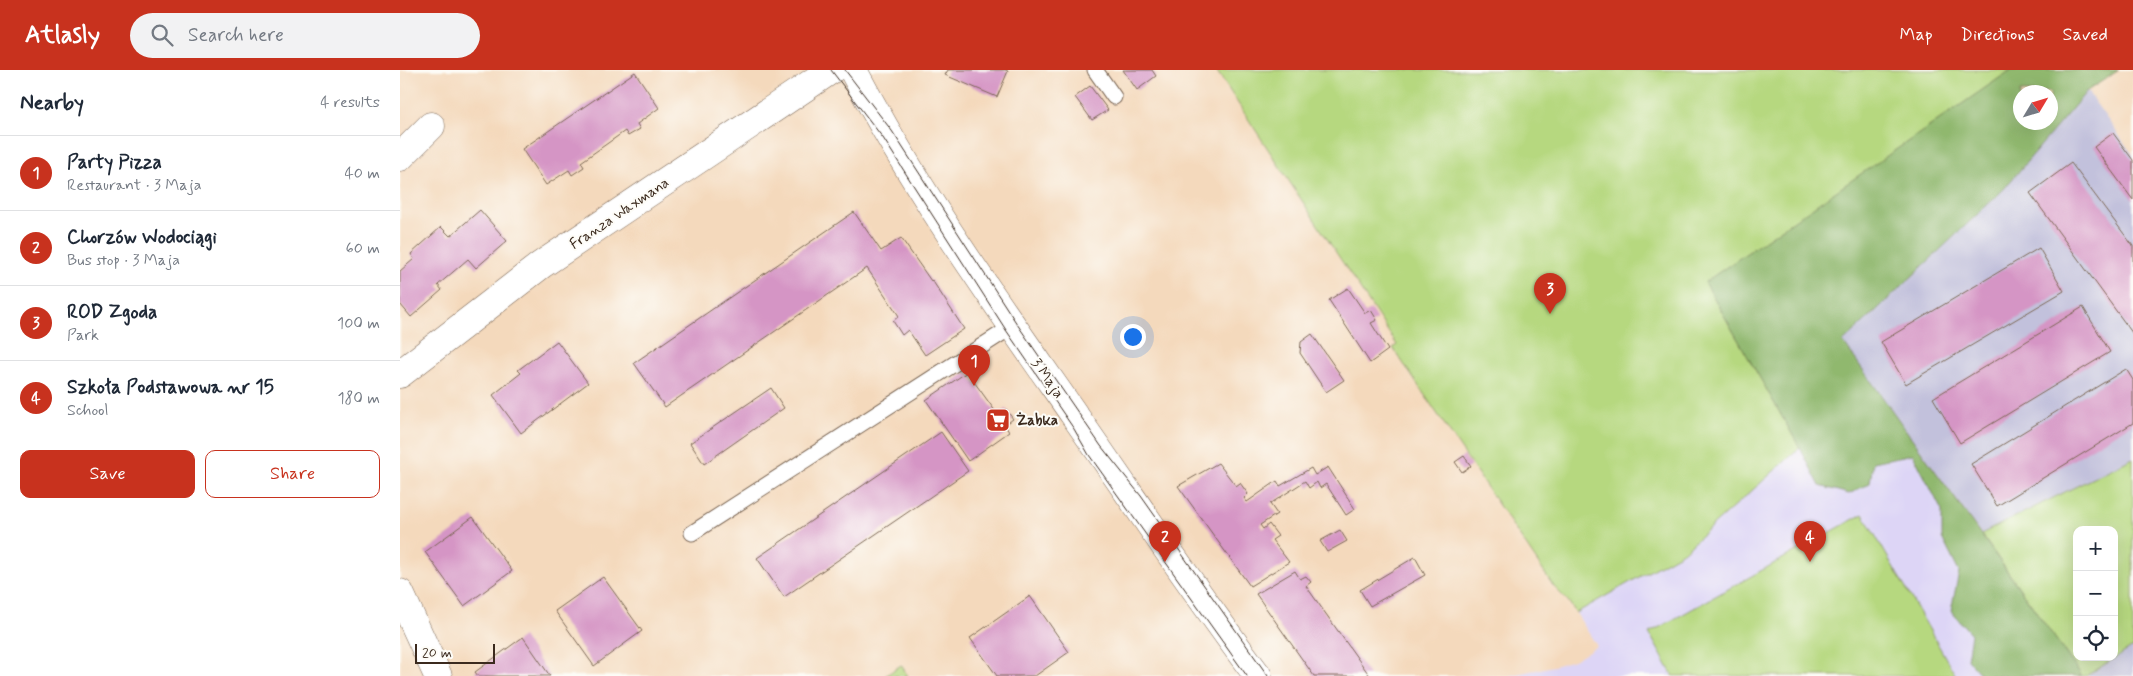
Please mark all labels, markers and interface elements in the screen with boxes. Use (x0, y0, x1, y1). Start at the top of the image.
search box (130, 13, 480, 58)
text: Atlasly (25, 20, 100, 51)
icon: search (148, 21, 176, 49)
text: Search here (188, 23, 284, 48)
text: Map (1900, 23, 1933, 47)
text: Directions (1961, 23, 2035, 47)
text: Saved (2063, 23, 2108, 47)
north arrow (2013, 85, 2058, 130)
text: Nearby (20, 89, 84, 117)
text: 4 results (320, 92, 380, 113)
text: Party Pizza (67, 150, 162, 175)
text: 1 (32, 163, 40, 184)
text: 40 m (344, 163, 380, 184)
street label: Franza Waxmana (566, 173, 673, 255)
text: Restaurant · 3 Maja (67, 175, 202, 196)
text: Chorzów Wodociągi (67, 225, 217, 250)
text: 2 (32, 238, 40, 259)
text: 60 m (346, 238, 380, 259)
text: Bus stop · 3 Maja (67, 250, 180, 271)
pin: 3 (1534, 273, 1566, 314)
text: ROD Zgoda (67, 300, 157, 325)
text: 3 (32, 313, 40, 334)
text: 100 m (337, 313, 380, 334)
your location (1120, 324, 1146, 350)
text: Park (67, 325, 99, 346)
pin: 1 (958, 345, 990, 386)
street label: 3 Maja (1026, 354, 1068, 403)
text: Szkoła Podstawowa nr 15 (67, 375, 274, 400)
text: 4 (31, 388, 41, 409)
text: 180 m (337, 388, 380, 409)
text: School (67, 400, 108, 421)
supermarket icon: Żabka (985, 407, 1011, 433)
place label: Żabka (1016, 411, 1058, 431)
button: Save (20, 450, 195, 498)
button: Share (205, 450, 380, 498)
pin: 2 (1149, 521, 1181, 562)
pin: 4 (1794, 521, 1826, 562)
map controls (2073, 526, 2118, 661)
button: + (2073, 526, 2118, 571)
button: − (2073, 571, 2118, 616)
button: locate (2073, 616, 2118, 661)
scale bar (415, 641, 495, 664)
text: 20 m (422, 644, 452, 662)

